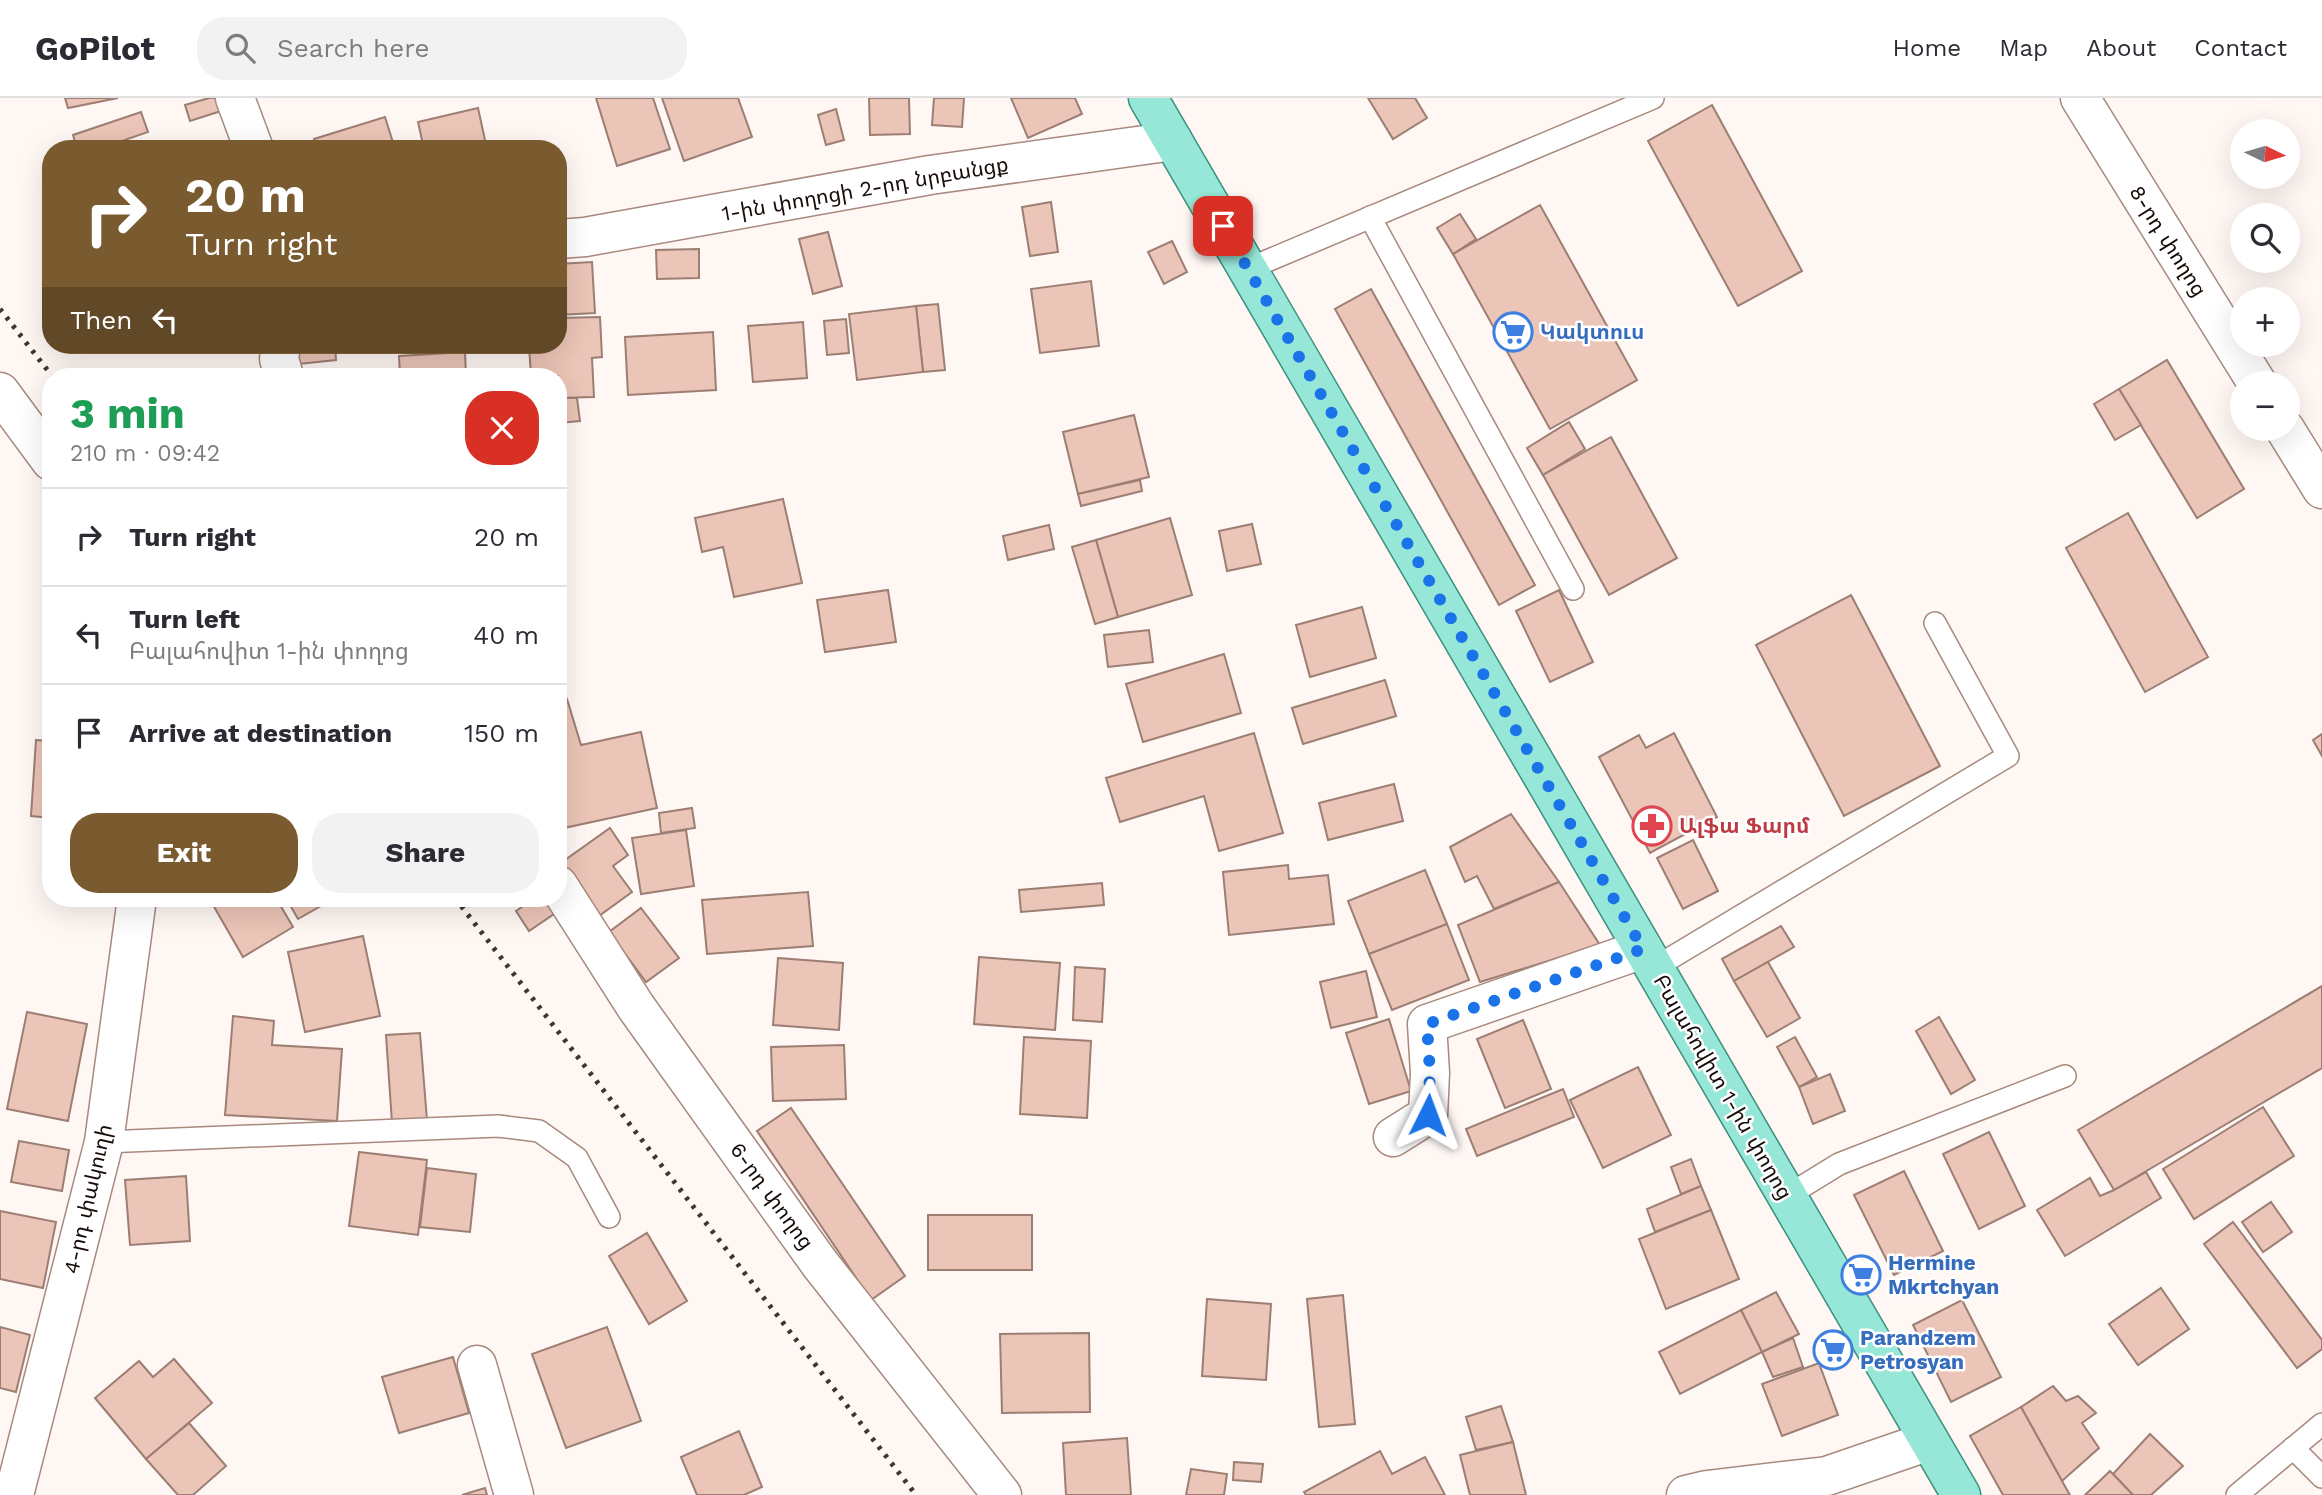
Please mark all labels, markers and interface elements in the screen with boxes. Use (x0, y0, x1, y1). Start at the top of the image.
search box (197, 17, 687, 80)
text: GoPilot (35, 29, 155, 68)
icon: search (221, 29, 259, 67)
text: Search here (277, 33, 429, 63)
text: Home (1893, 34, 1961, 62)
text: Map (1999, 34, 2048, 62)
text: About (2086, 34, 2156, 62)
text: Contact (2194, 34, 2287, 62)
north arrow (2230, 119, 2300, 189)
map controls (2230, 119, 2300, 441)
street label: 1-ին փողոցի 2-րդ նրբանցք (720, 151, 1010, 226)
text: 20 m (185, 166, 306, 224)
icon: right (70, 168, 161, 259)
street label: 8-րդ փողոց (2124, 181, 2212, 301)
pin (1193, 196, 1253, 256)
button: search (2230, 203, 2300, 273)
icon: arrive (1204, 207, 1242, 245)
text: Turn right (185, 225, 337, 263)
button: + (2230, 287, 2300, 357)
icon: left (146, 301, 184, 339)
text: Then (70, 305, 132, 335)
supermarket icon: Կակտուս (1492, 311, 1534, 353)
place label: Կակտուս (1540, 319, 1645, 344)
button: − (2230, 371, 2300, 441)
text: 3 min (70, 389, 185, 438)
button: close (465, 391, 539, 465)
text: 210 m · 09:42 (70, 440, 220, 467)
icon: right (70, 518, 108, 556)
text: Turn right (129, 522, 256, 552)
text: 20 m (474, 522, 539, 552)
text: Turn left (129, 604, 240, 634)
icon: left (70, 616, 108, 654)
text: 40 m (473, 620, 539, 650)
text: Բալահովիտ 1-ին փողոց (129, 638, 409, 665)
icon: arrive (70, 714, 108, 752)
text: Arrive at destination (129, 718, 392, 748)
text: 150 m (464, 718, 539, 748)
pharmacy icon: Ալֆա Ֆարմ (1631, 805, 1673, 847)
button: Exit (70, 813, 298, 893)
button: Share (312, 813, 539, 893)
place label: Ալֆա Ֆարմ (1679, 813, 1810, 838)
street label: Բալահովիտ 1-ին փողոց (1649, 970, 1798, 1204)
position arrow (1391, 1078, 1465, 1152)
street label: 4-րդ փակուղի (58, 1122, 117, 1276)
street label: 6-րդ փողոց (725, 1137, 820, 1254)
place label: Hermine Mkrtchyan (1888, 1250, 1999, 1299)
supermarket icon: Hermine Mkrtchyan (1840, 1254, 1882, 1296)
place label: Parandzem Petrosyan (1860, 1325, 1976, 1374)
supermarket icon: Parandzem Petrosyan (1812, 1329, 1854, 1371)

